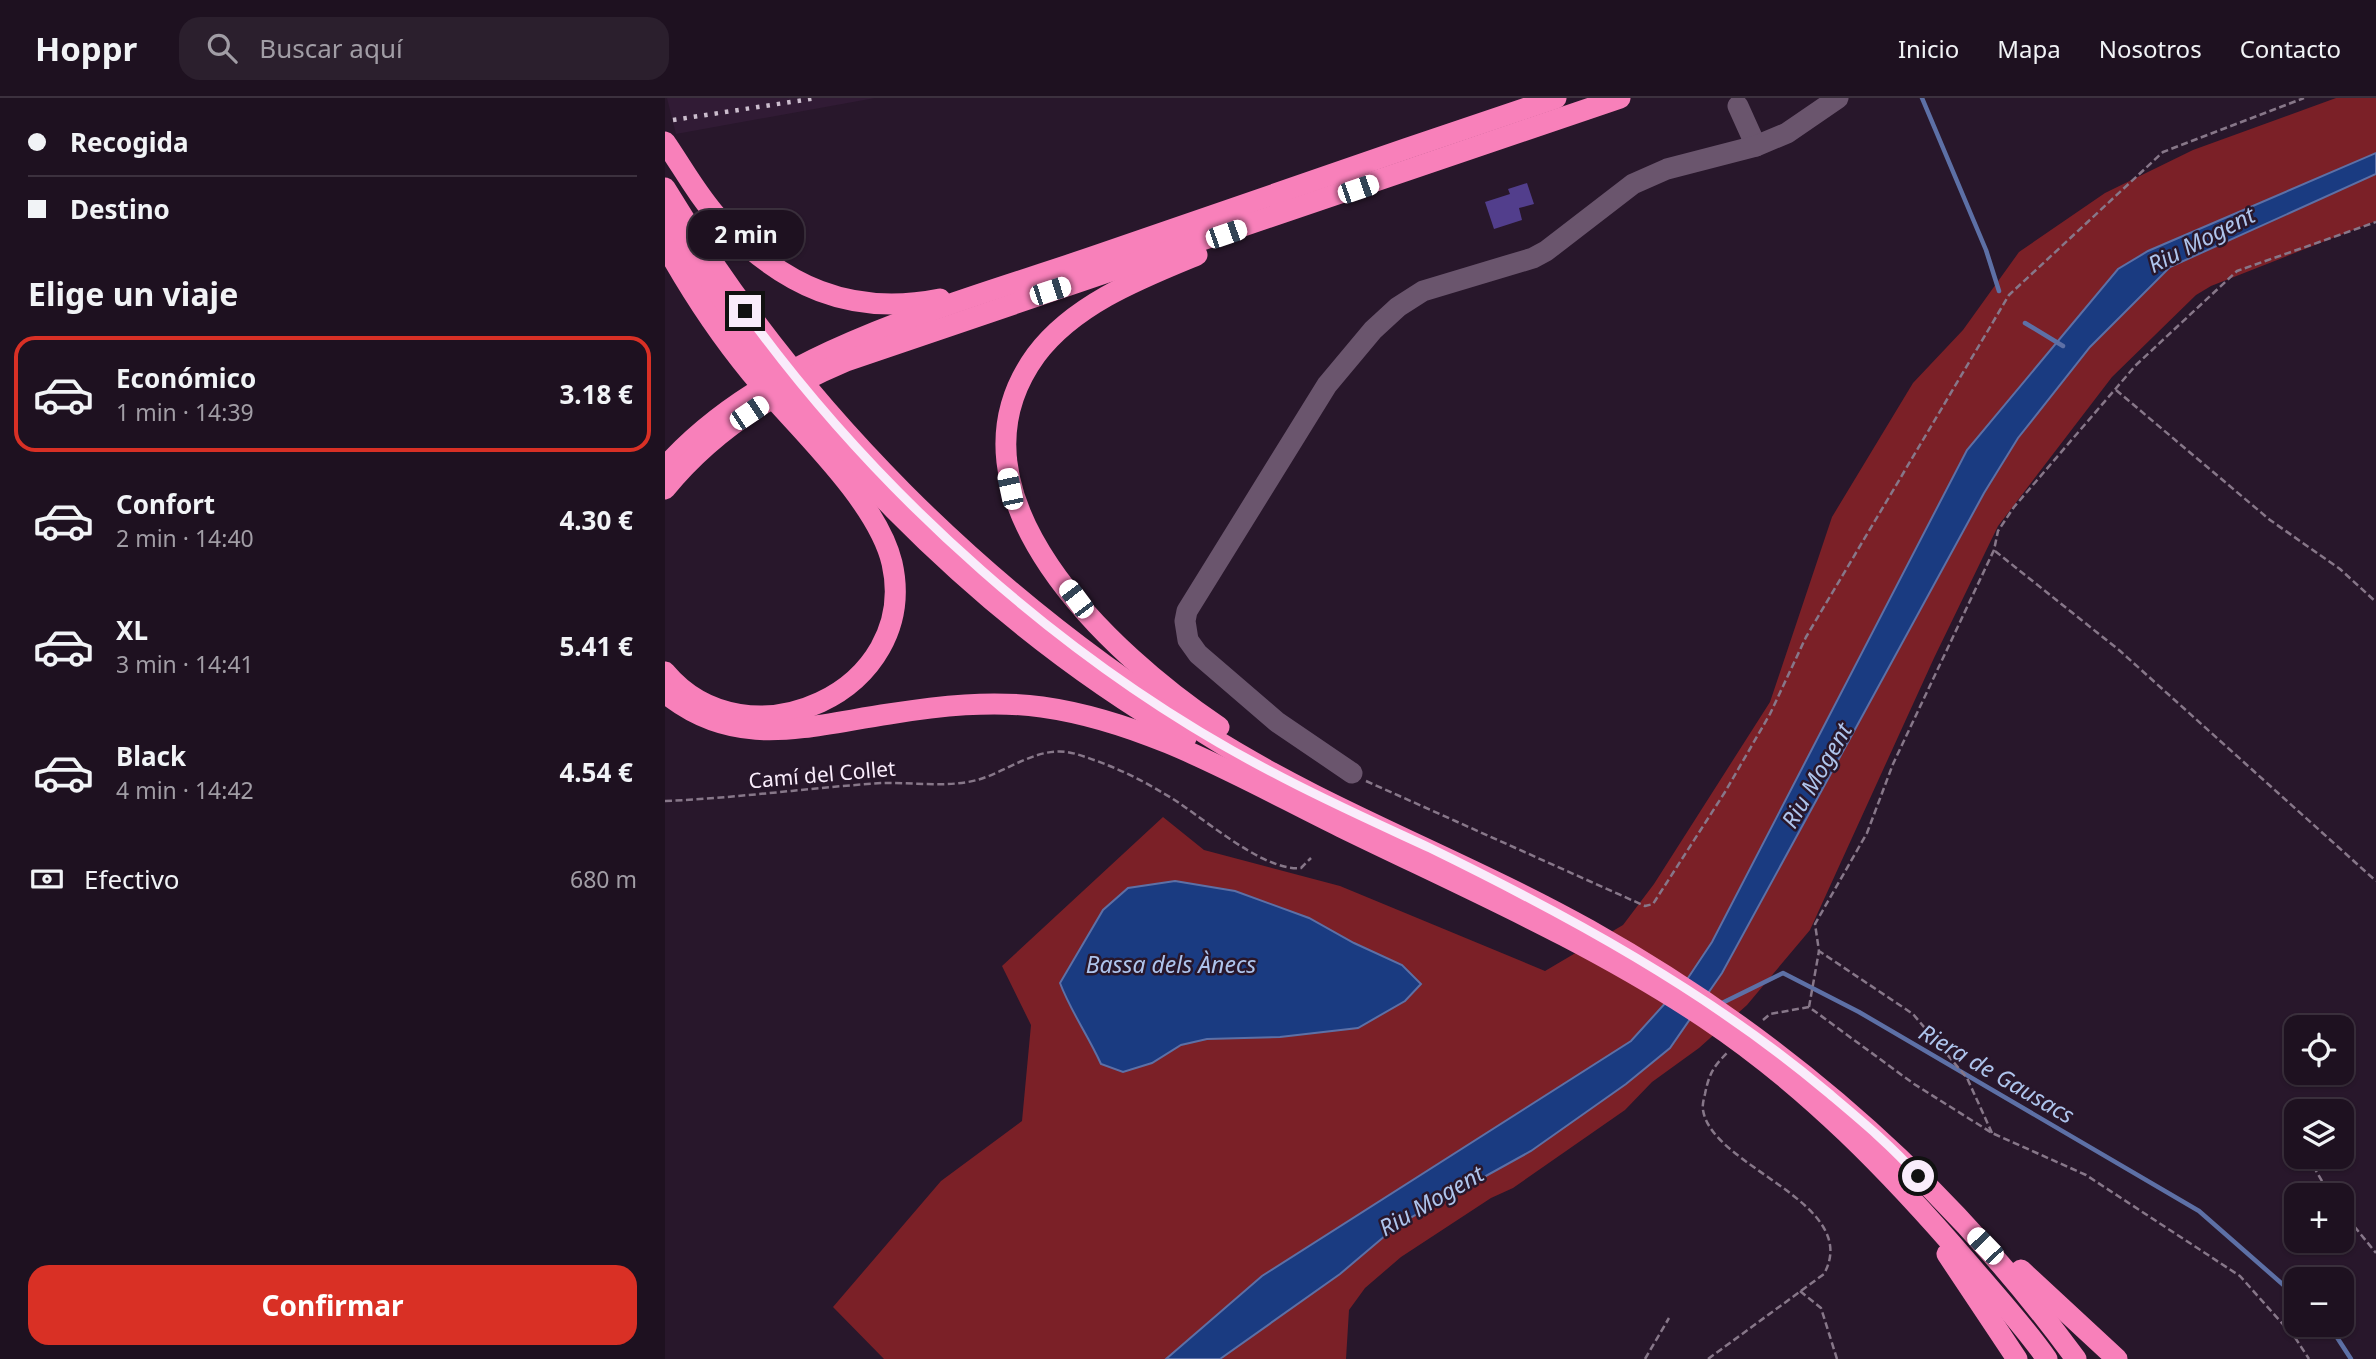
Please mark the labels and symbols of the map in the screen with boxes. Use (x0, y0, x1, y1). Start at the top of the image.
car (1335, 172, 1382, 206)
water label: Riu Mogent (2142, 198, 2261, 280)
callout: 2 min (687, 209, 803, 258)
car (1203, 217, 1250, 251)
car (1027, 275, 1074, 307)
route end (729, 295, 761, 327)
car (726, 393, 773, 433)
car (996, 466, 1025, 512)
car (1055, 576, 1098, 622)
water label: Riu Mogent (1773, 715, 1860, 833)
street label: Camí del Collet (747, 754, 897, 794)
water label: Bassa dels Ànecs (1086, 948, 1256, 980)
water label: Riera de Gausacs (1913, 1016, 2081, 1130)
water label: Riu Mogent (1373, 1156, 1491, 1243)
route start (1902, 1160, 1934, 1192)
car (1963, 1224, 2008, 1268)

